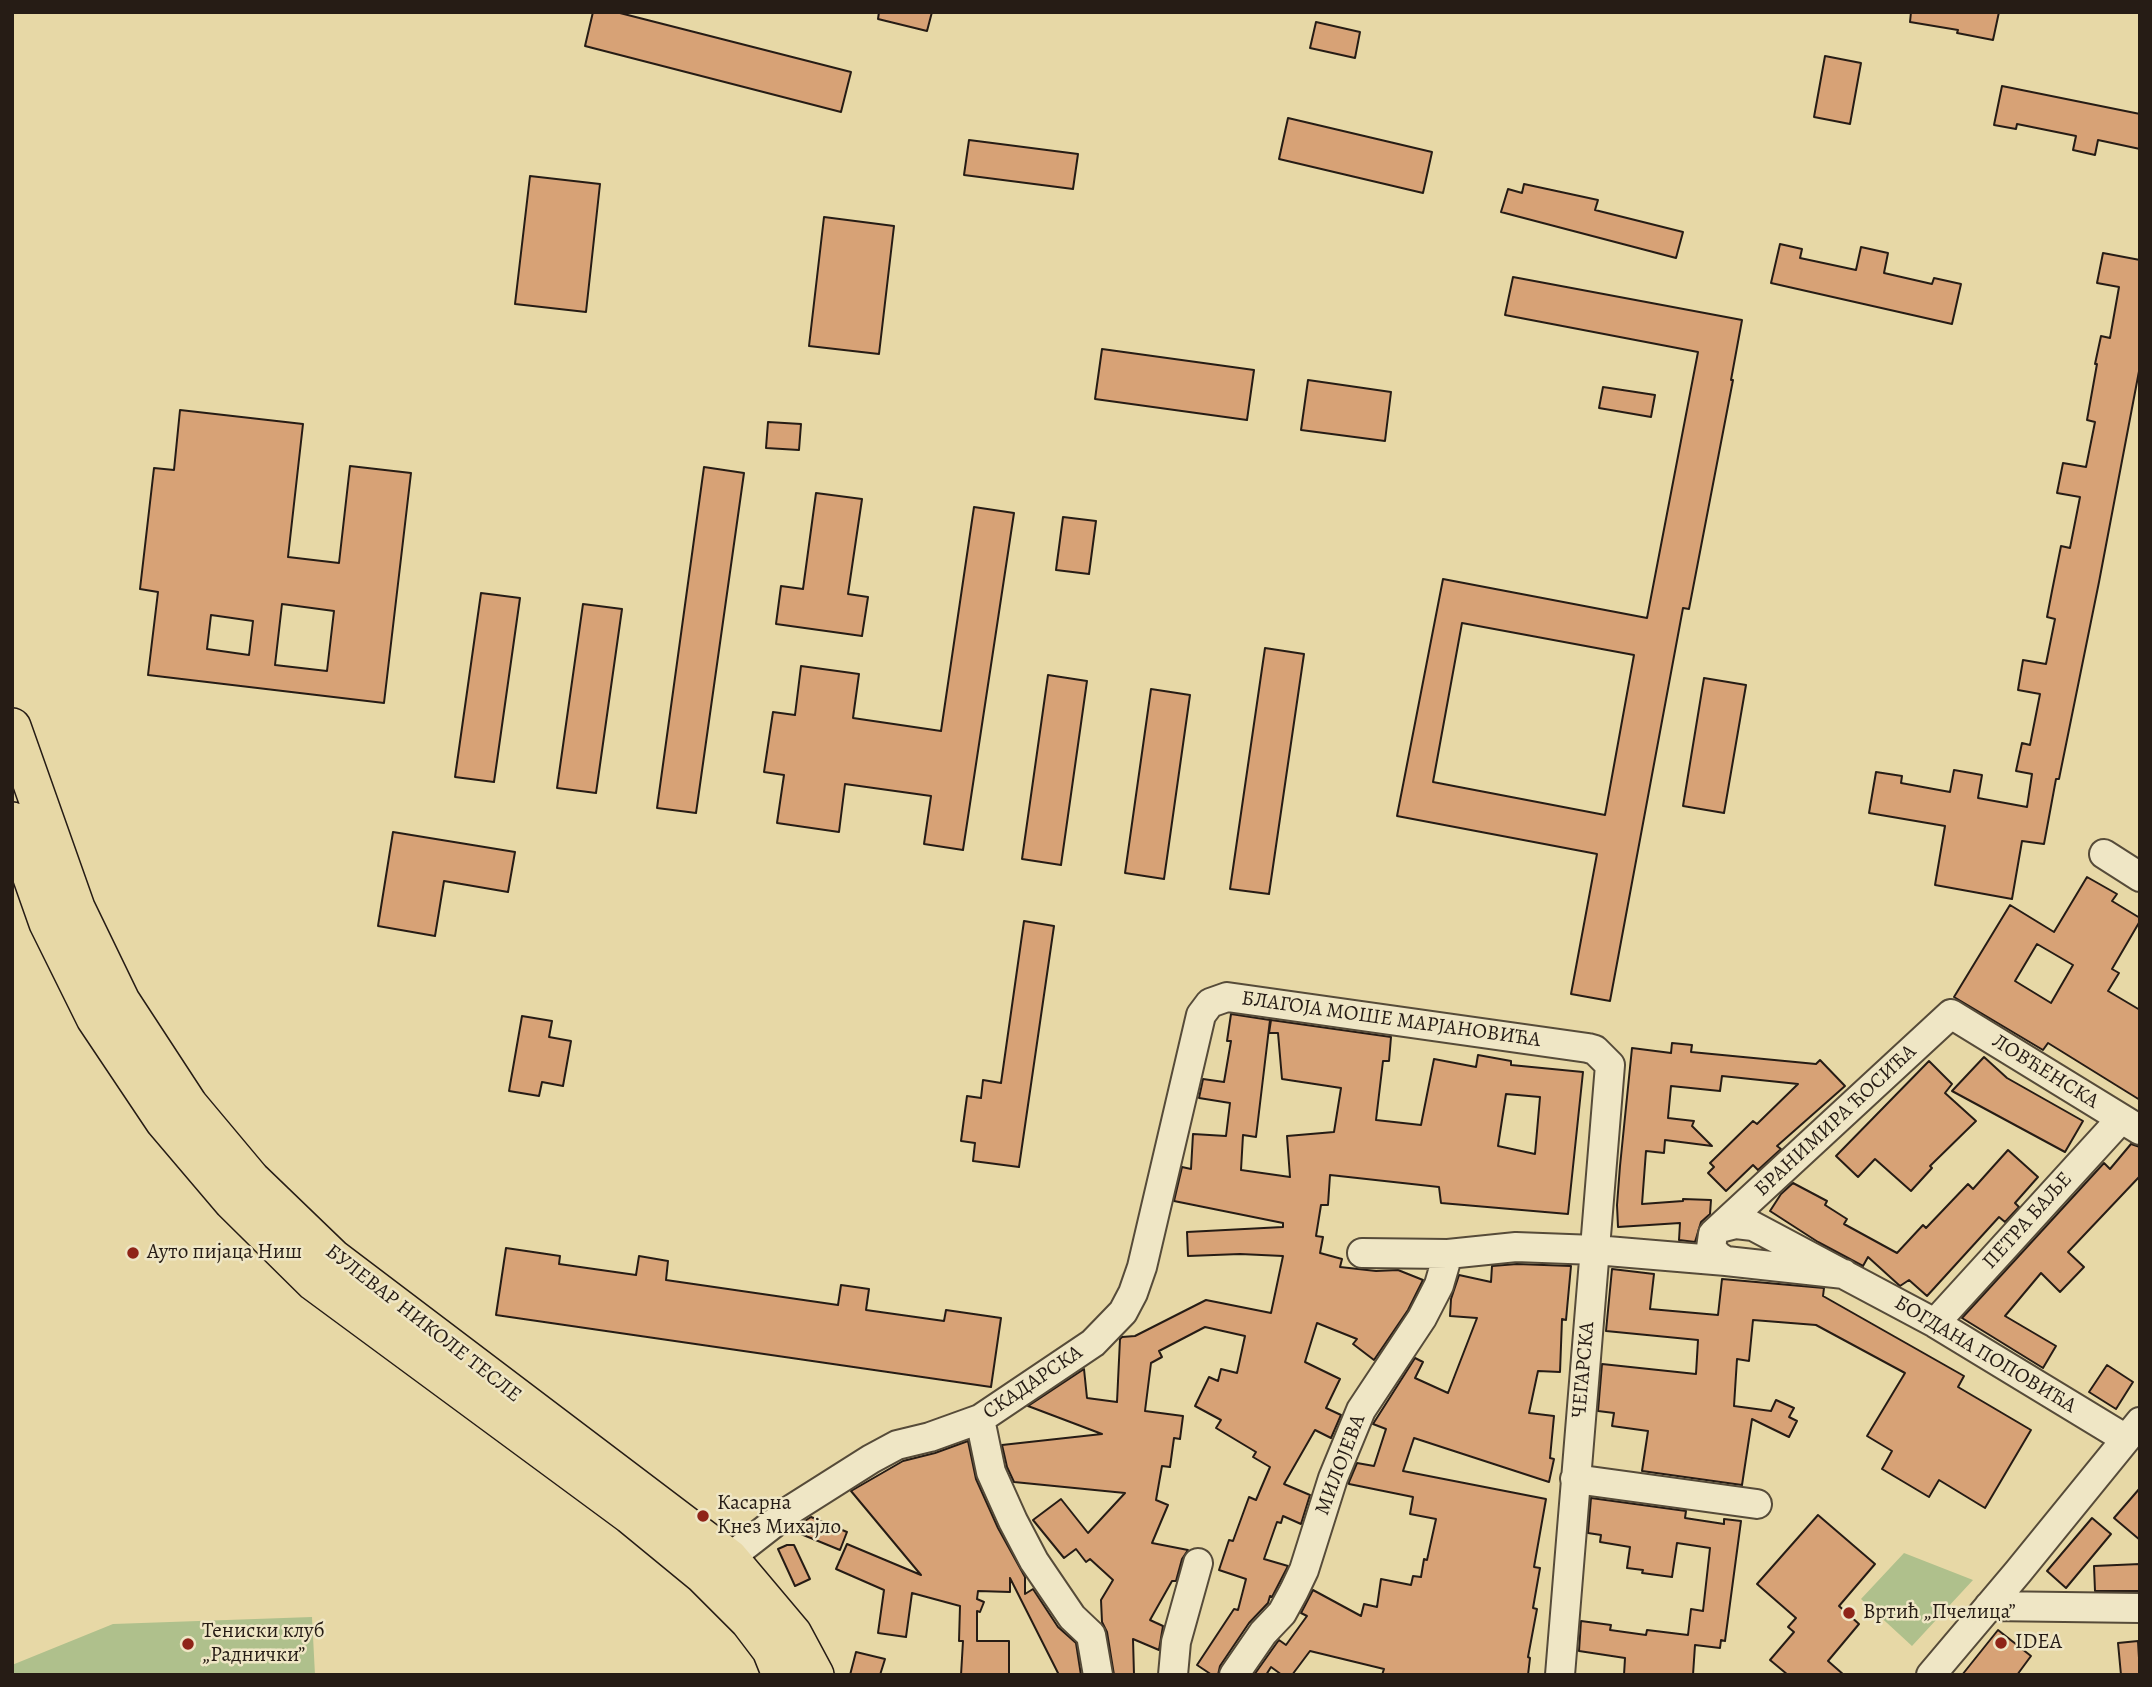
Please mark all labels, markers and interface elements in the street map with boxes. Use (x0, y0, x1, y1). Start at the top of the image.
street label: БЛАГОЈА МОШЕ МАРЈАНОВИЋА (1240, 987, 1542, 1053)
street label: ЛОВЋЕНСКА (1987, 1029, 2103, 1115)
street label: БРАНИМИРА ЋОСИЋА (1750, 1040, 1922, 1202)
street label: ПЕТРА БАЉЕ (1978, 1167, 2078, 1275)
place label: Ауто пијаца Ниш (147, 1240, 302, 1266)
street label: БУЛЕВАР НИКОЛЕ ТЕСЛЕ (320, 1240, 526, 1408)
marker: Ауто пијаца Ниш (125, 1245, 141, 1261)
street label: БОГДАНА ПОПОВИЋА (1890, 1291, 2080, 1419)
street label: ЧЕГАРСКА (1567, 1321, 1601, 1419)
street label: СКАДАРСКА (978, 1341, 1088, 1425)
street label: МИЛОЈЕВА (1310, 1411, 1372, 1519)
place label: Касарна Кнез Михајло (717, 1491, 841, 1541)
marker: Касарна Кнез Михајло (695, 1508, 711, 1524)
place label: Вртић „Пчелица” (1863, 1600, 2016, 1626)
marker: Вртић „Пчелица” (1841, 1605, 1857, 1621)
place label: Тениски клуб „Раднички” (202, 1619, 325, 1669)
place label: IDEA (2015, 1630, 2062, 1656)
marker: IDEA (1993, 1635, 2009, 1651)
marker: Тениски клуб „Раднички” (180, 1636, 196, 1652)

